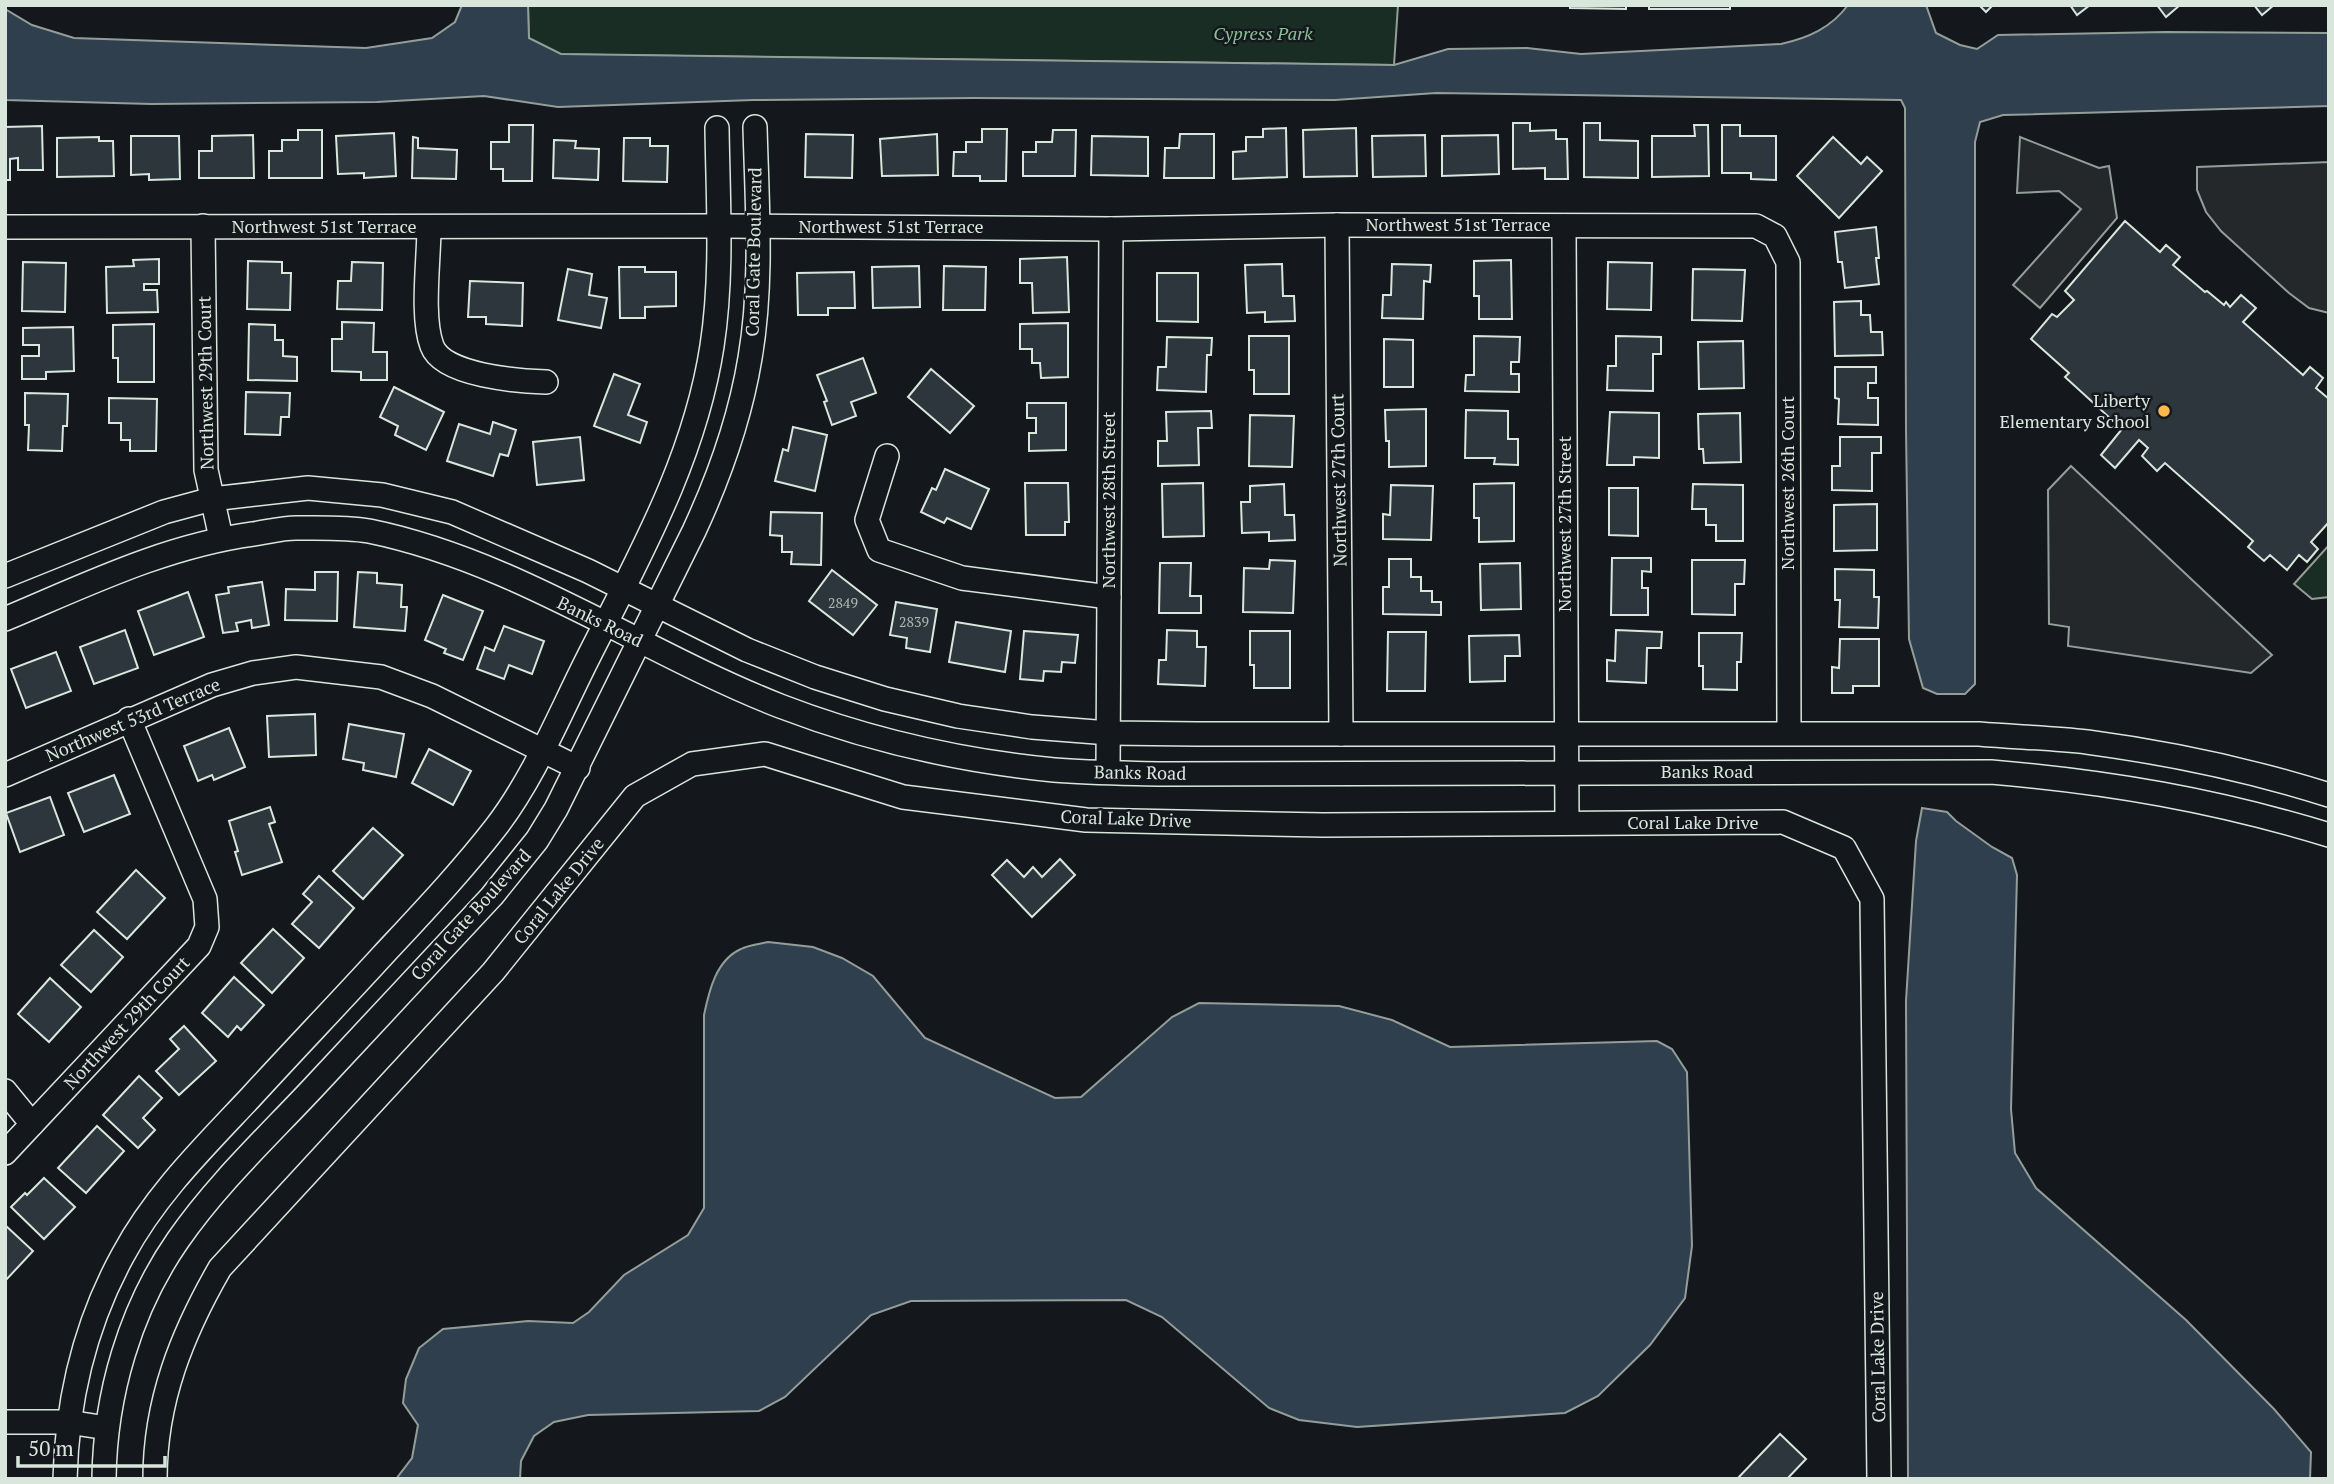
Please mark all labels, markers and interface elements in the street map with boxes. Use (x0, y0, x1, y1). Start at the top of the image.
park label: Cypress Park (1213, 21, 1313, 45)
street label: Coral Gate Boulevard (740, 167, 766, 337)
street label: Northwest 51st Terrace (1365, 212, 1551, 236)
street label: Northwest 51st Terrace (231, 214, 417, 238)
street label: Northwest 51st Terrace (798, 214, 984, 238)
street label: Northwest 29th Court (191, 296, 219, 470)
place label: Liberty Elementary School (1999, 388, 2151, 433)
street label: Northwest 27th Court (1324, 393, 1352, 567)
street label: Northwest 26th Court (1775, 396, 1799, 570)
marker: Liberty Elementary School (2156, 403, 2172, 419)
street label: Northwest 28th Street (1096, 411, 1120, 588)
street label: Northwest 27th Street (1552, 436, 1576, 612)
street label: Banks Road (554, 590, 647, 652)
house number: 2849 (828, 593, 858, 612)
house number: 2839 (899, 612, 929, 631)
street label: Northwest 53rd Terrace (42, 671, 224, 767)
street label: Banks Road (1094, 759, 1186, 785)
street label: Banks Road (1661, 759, 1753, 783)
street label: Coral Lake Drive (1060, 804, 1192, 832)
street label: Coral Lake Drive (1627, 810, 1759, 834)
street label: Coral Lake Drive (508, 832, 609, 949)
street label: Coral Gate Boulevard (405, 843, 536, 985)
street label: Northwest 29th Court (58, 950, 195, 1094)
street label: Coral Lake Drive (1864, 1291, 1890, 1423)
scale bar (18, 1424, 164, 1468)
text: 50 m (28, 1434, 74, 1462)

